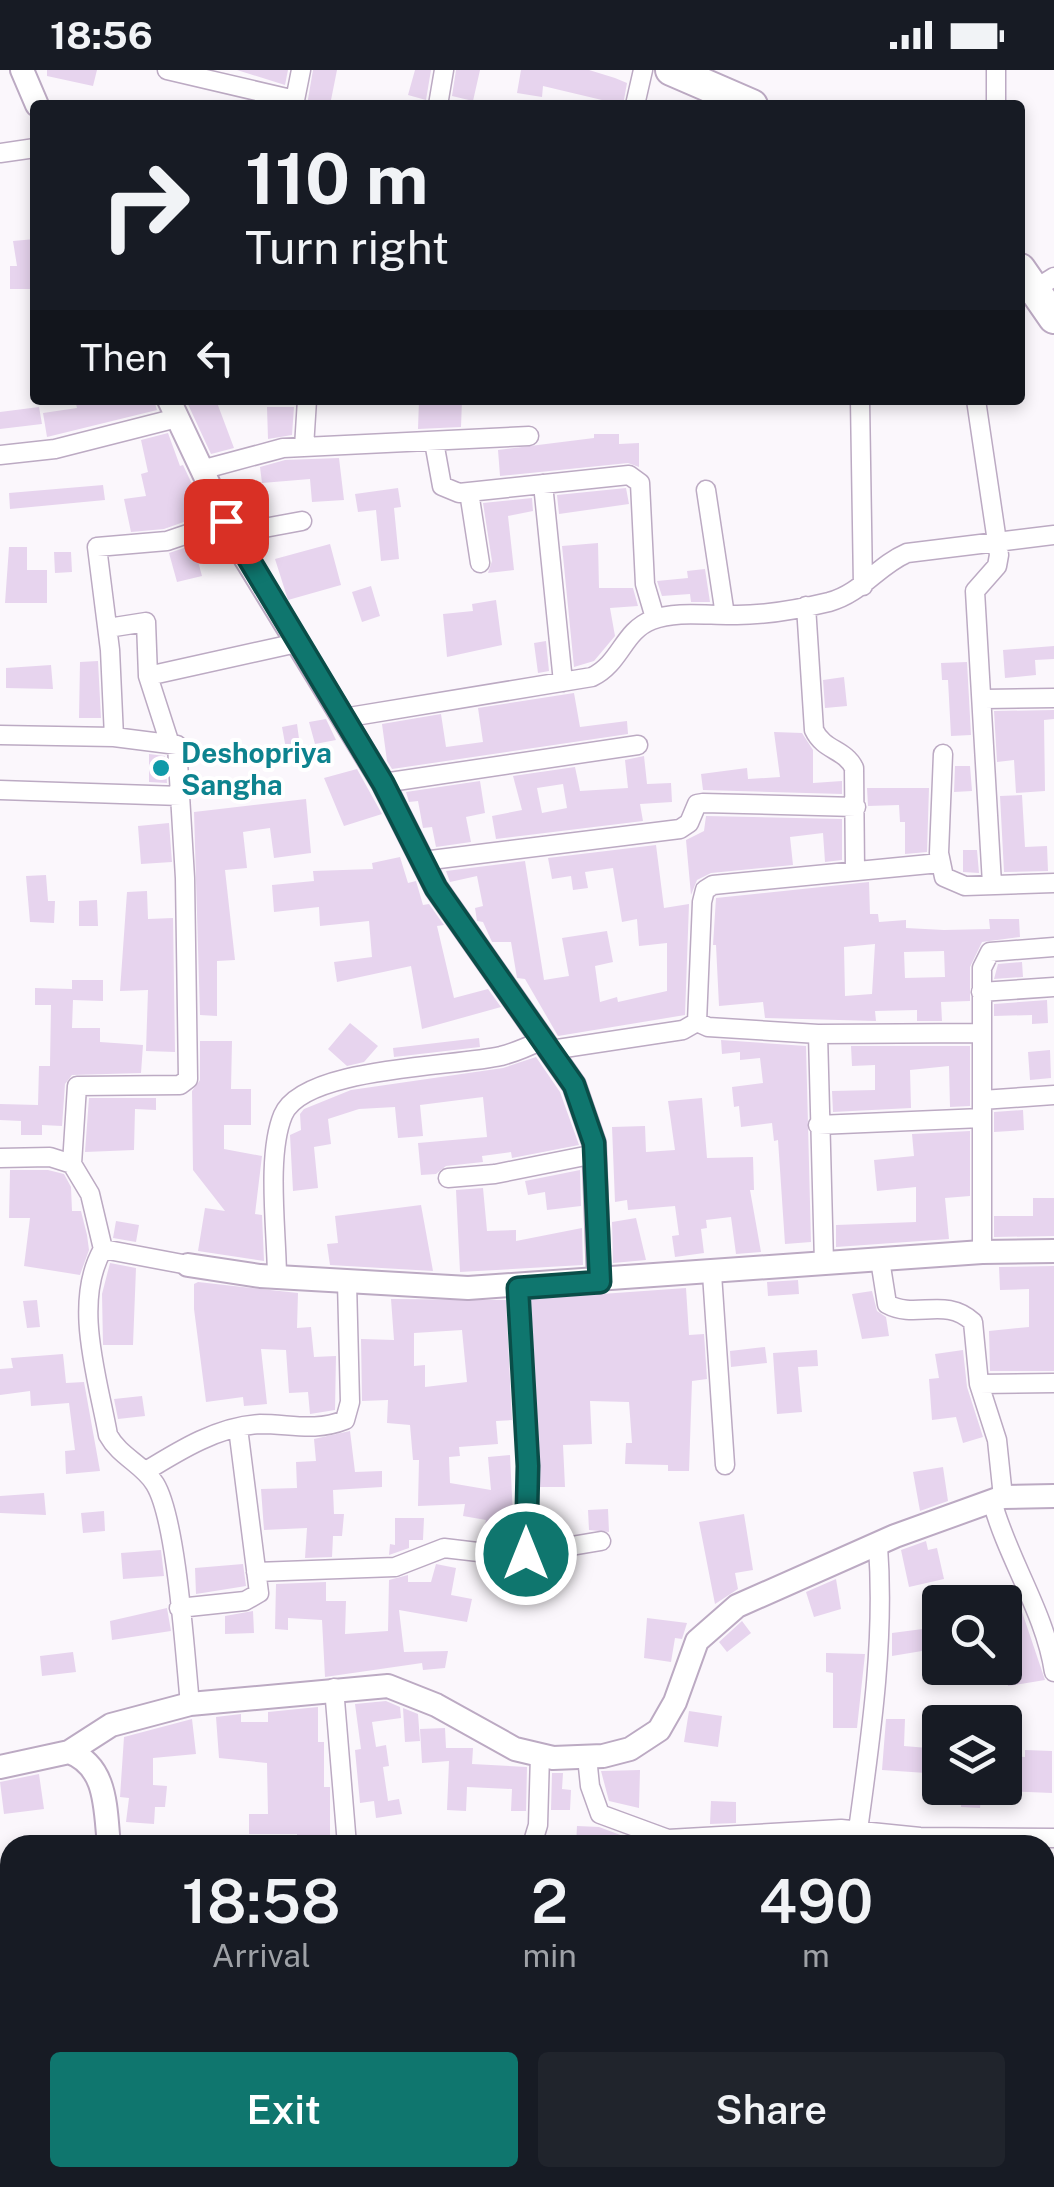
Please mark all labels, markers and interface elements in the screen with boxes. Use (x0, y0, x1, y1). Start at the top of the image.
text: 18:56 (50, 13, 153, 58)
text: 110 m (245, 137, 429, 220)
icon: right (80, 140, 210, 270)
text: Turn right (245, 221, 449, 274)
icon: left (188, 330, 243, 385)
text: Then (80, 335, 168, 380)
pin (184, 479, 269, 564)
icon: arrive (199, 494, 254, 549)
place label: Deshopriya Sangha (181, 736, 332, 801)
marker: Deshopriya Sangha (150, 757, 172, 779)
position arrow (474, 1502, 578, 1606)
map controls (922, 1585, 1022, 1805)
button: search (922, 1585, 1022, 1685)
button: layers (922, 1705, 1022, 1805)
text: 18:58 (182, 1866, 341, 1937)
text: 2 (531, 1866, 568, 1937)
text: 490 (759, 1866, 873, 1937)
text: Arrival (212, 1937, 311, 1974)
text: min (522, 1937, 577, 1974)
text: m (802, 1937, 830, 1974)
button: Exit (50, 2052, 518, 2167)
button: Share (538, 2052, 1005, 2167)

